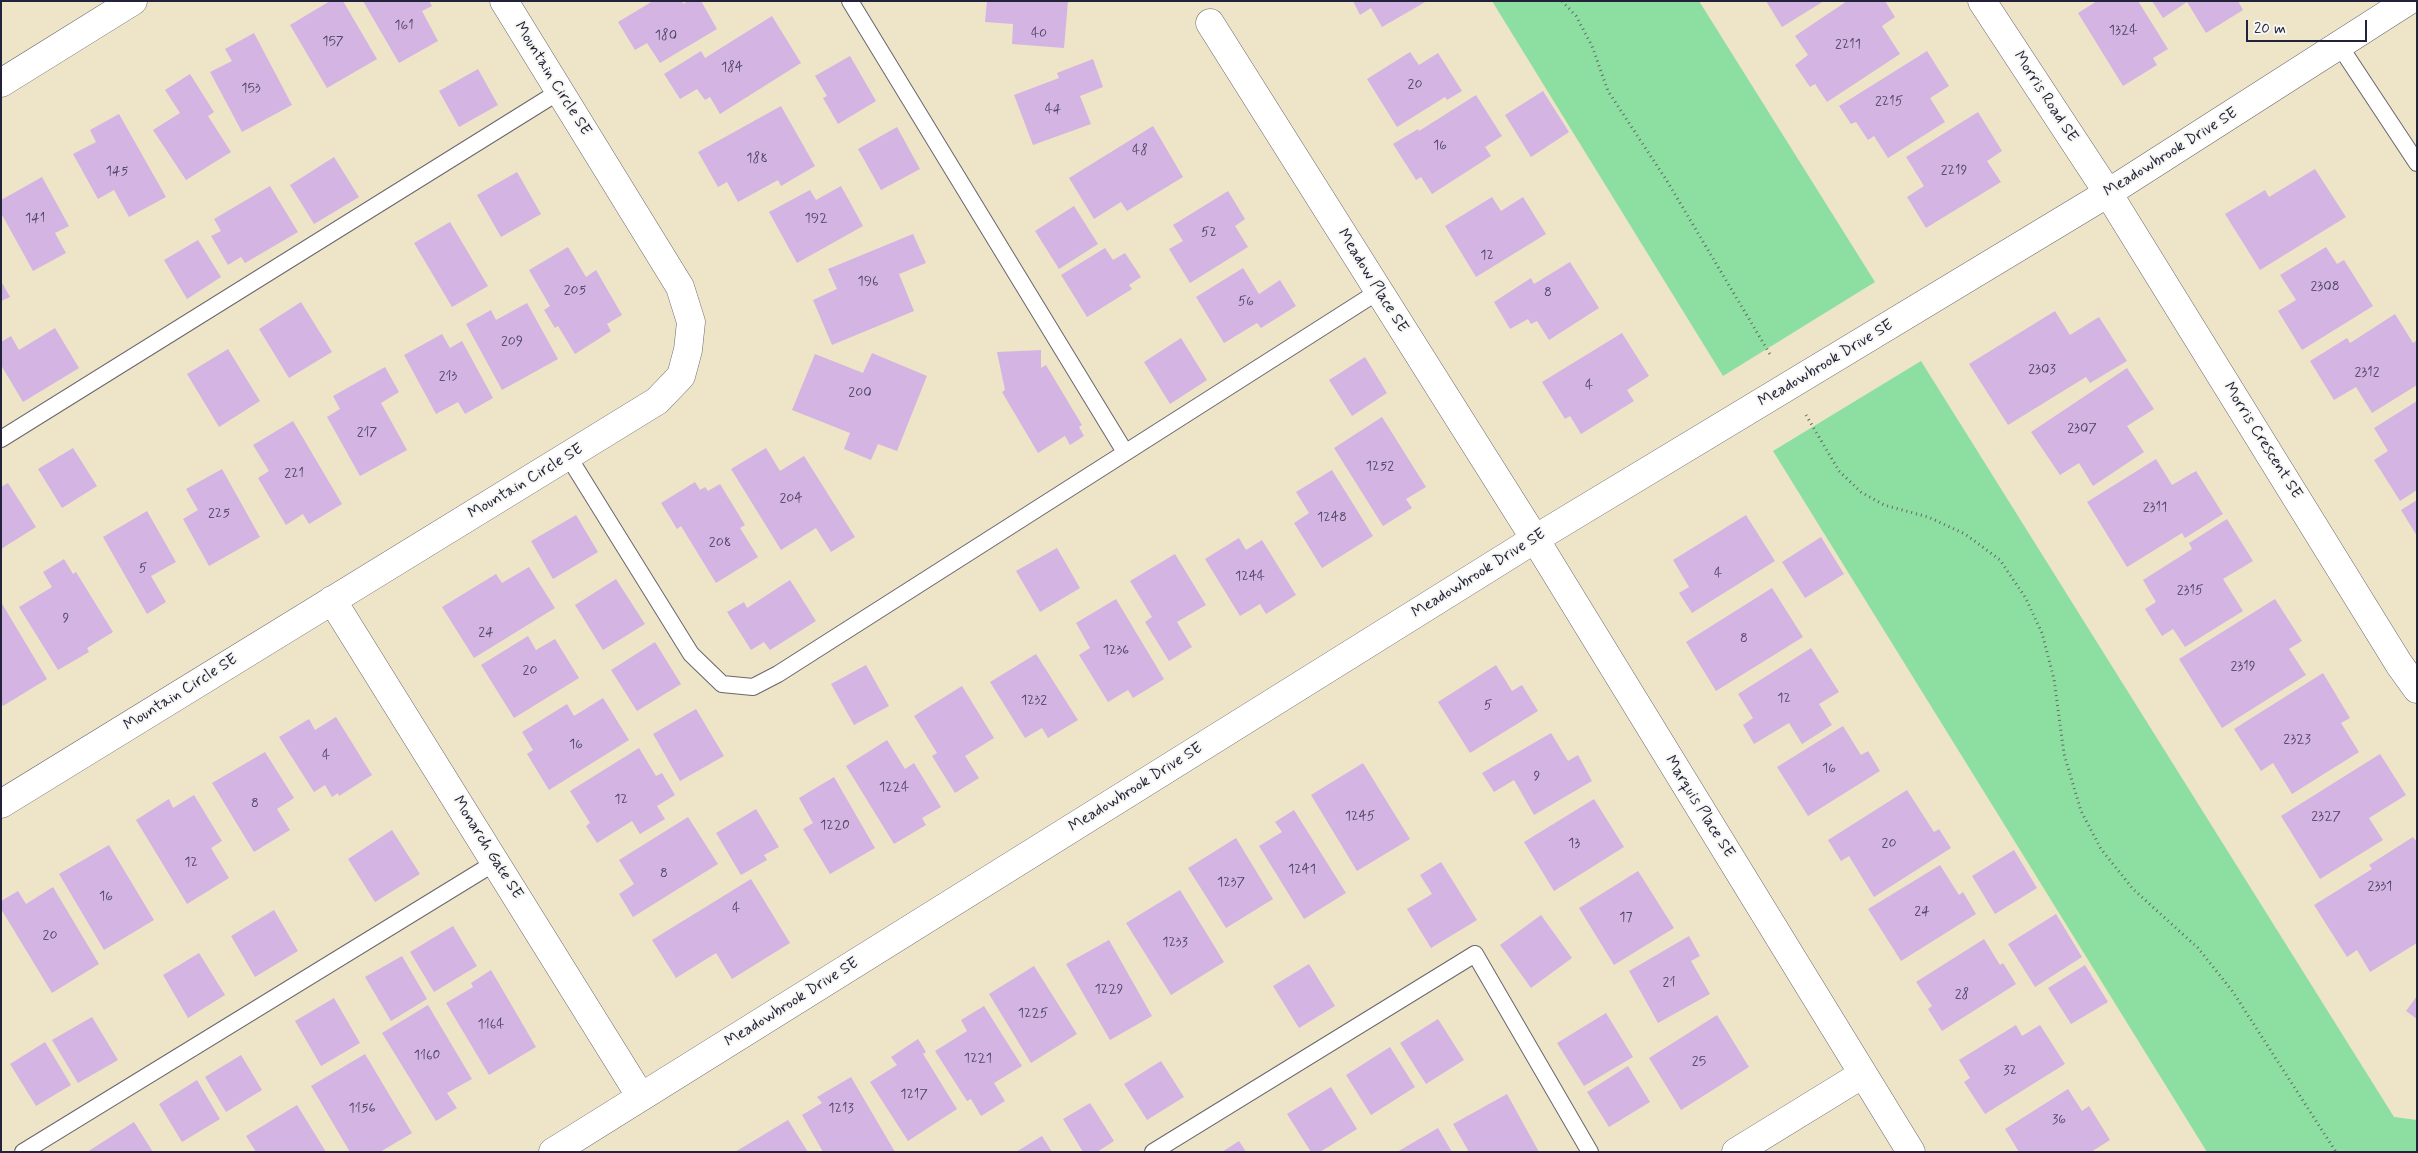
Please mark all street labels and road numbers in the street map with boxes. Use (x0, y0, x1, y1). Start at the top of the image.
street label: Mountain Circle SE (509, 19, 595, 139)
street label: Morris Road SE (2008, 48, 2082, 146)
street label: Meadowbrook Drive SE (2101, 104, 2241, 202)
street label: Meadow Place SE (1332, 226, 1412, 336)
street label: Meadowbrook Drive SE (1755, 316, 1897, 412)
street label: Morris Crescent SE (2218, 379, 2306, 503)
street label: Mountain Circle SE (465, 440, 587, 524)
street label: Meadowbrook Drive SE (1409, 525, 1549, 623)
street label: Mountain Circle SE (121, 650, 241, 736)
street label: Meadowbrook Drive SE (1066, 739, 1206, 837)
street label: Marquis Place SE (1660, 752, 1738, 862)
street label: Monarch Gate SE (448, 793, 526, 903)
street label: Meadowbrook Drive SE (722, 954, 862, 1052)

